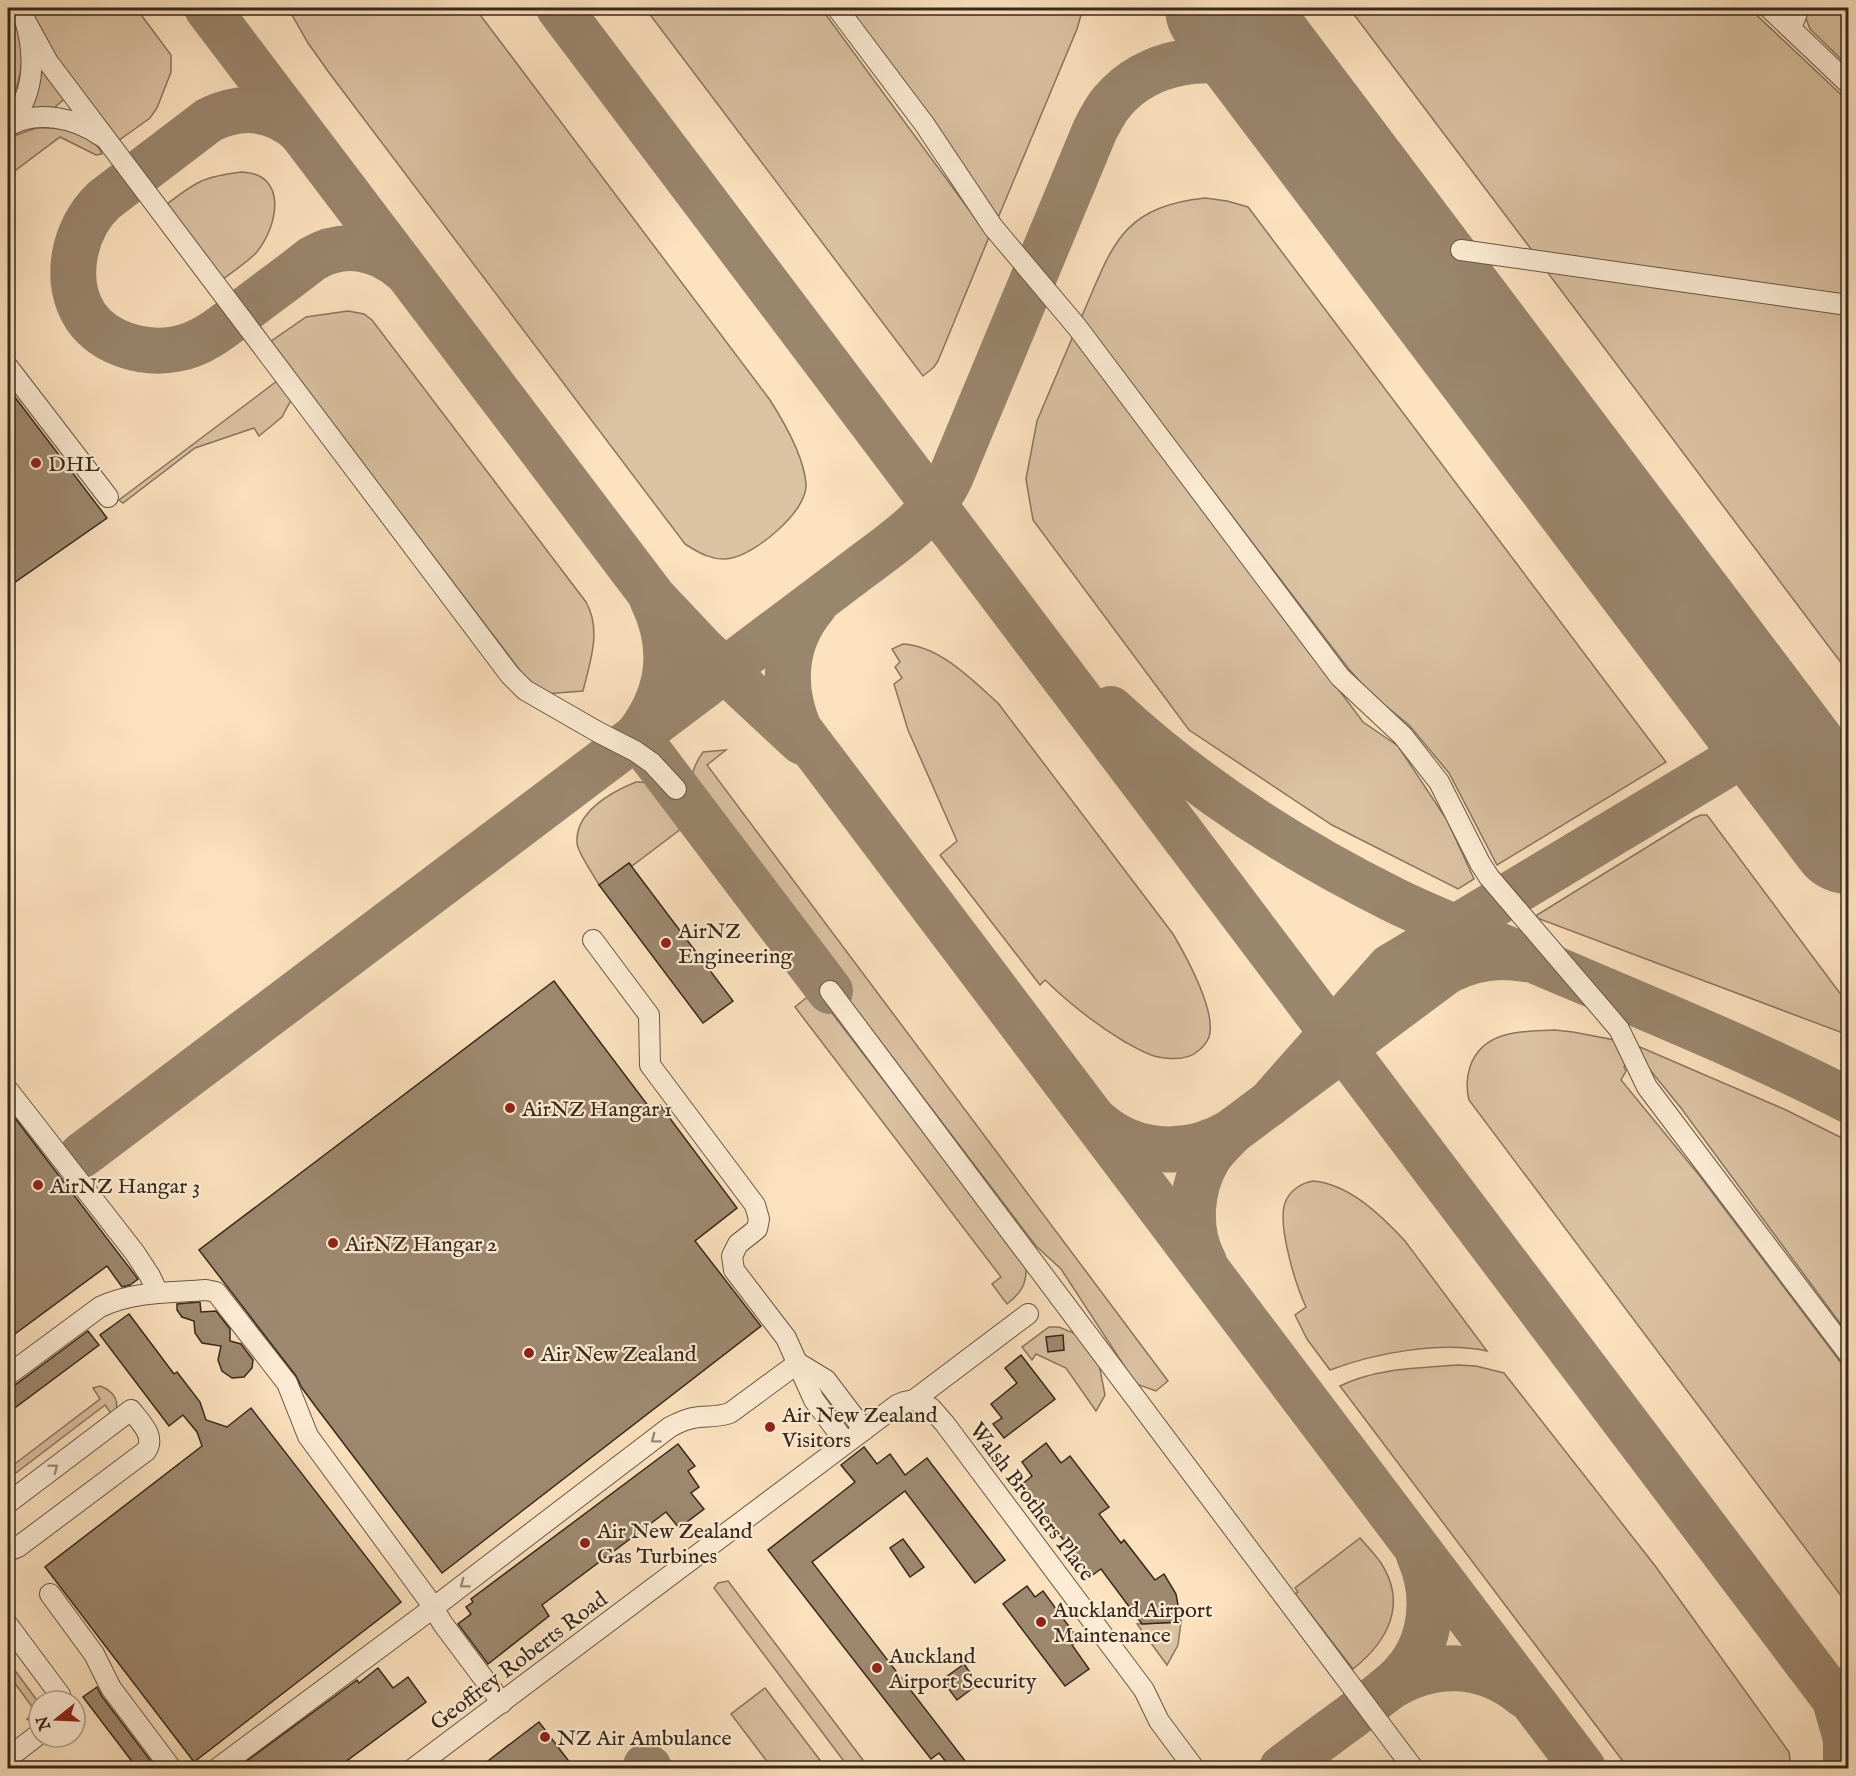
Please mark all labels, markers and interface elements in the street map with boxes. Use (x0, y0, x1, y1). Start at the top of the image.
place label: DHL (48, 451, 100, 479)
marker: DHL (29, 456, 43, 470)
place label: AirNZ Engineering (677, 918, 793, 971)
marker: AirNZ Engineering (659, 936, 673, 950)
place label: AirNZ Hangar 1 (521, 1096, 672, 1124)
marker: AirNZ Hangar 1 (503, 1101, 517, 1115)
place label: AirNZ Hangar 3 (49, 1173, 200, 1201)
marker: AirNZ Hangar 3 (31, 1178, 45, 1192)
place label: AirNZ Hangar 2 (344, 1231, 497, 1259)
marker: AirNZ Hangar 2 (326, 1236, 340, 1250)
place label: Air New Zealand (540, 1341, 697, 1369)
marker: Air New Zealand (522, 1346, 536, 1360)
place label: Air New Zealand Visitors (781, 1402, 938, 1455)
street label: Walsh Brothers Place (963, 1417, 1100, 1587)
marker: Air New Zealand Visitors (763, 1420, 777, 1434)
one-way arrow (651, 1431, 662, 1442)
one-way arrow (48, 1464, 59, 1475)
place label: Air New Zealand Gas Turbines (596, 1518, 753, 1571)
marker: Air New Zealand Gas Turbines (578, 1536, 592, 1550)
one-way arrow (460, 1577, 471, 1588)
street label: Geoffrey Roberts Road (425, 1586, 614, 1737)
place label: Auckland Airport Maintenance (1052, 1597, 1213, 1650)
marker: Auckland Airport Maintenance (1034, 1615, 1048, 1629)
place label: Auckland Airport Security (888, 1643, 1037, 1696)
marker: Auckland Airport Security (870, 1661, 884, 1675)
north arrow (27, 1689, 87, 1749)
text: N (33, 1713, 57, 1734)
place label: NZ Air Ambulance (557, 1725, 732, 1753)
marker: NZ Air Ambulance (538, 1730, 552, 1744)

